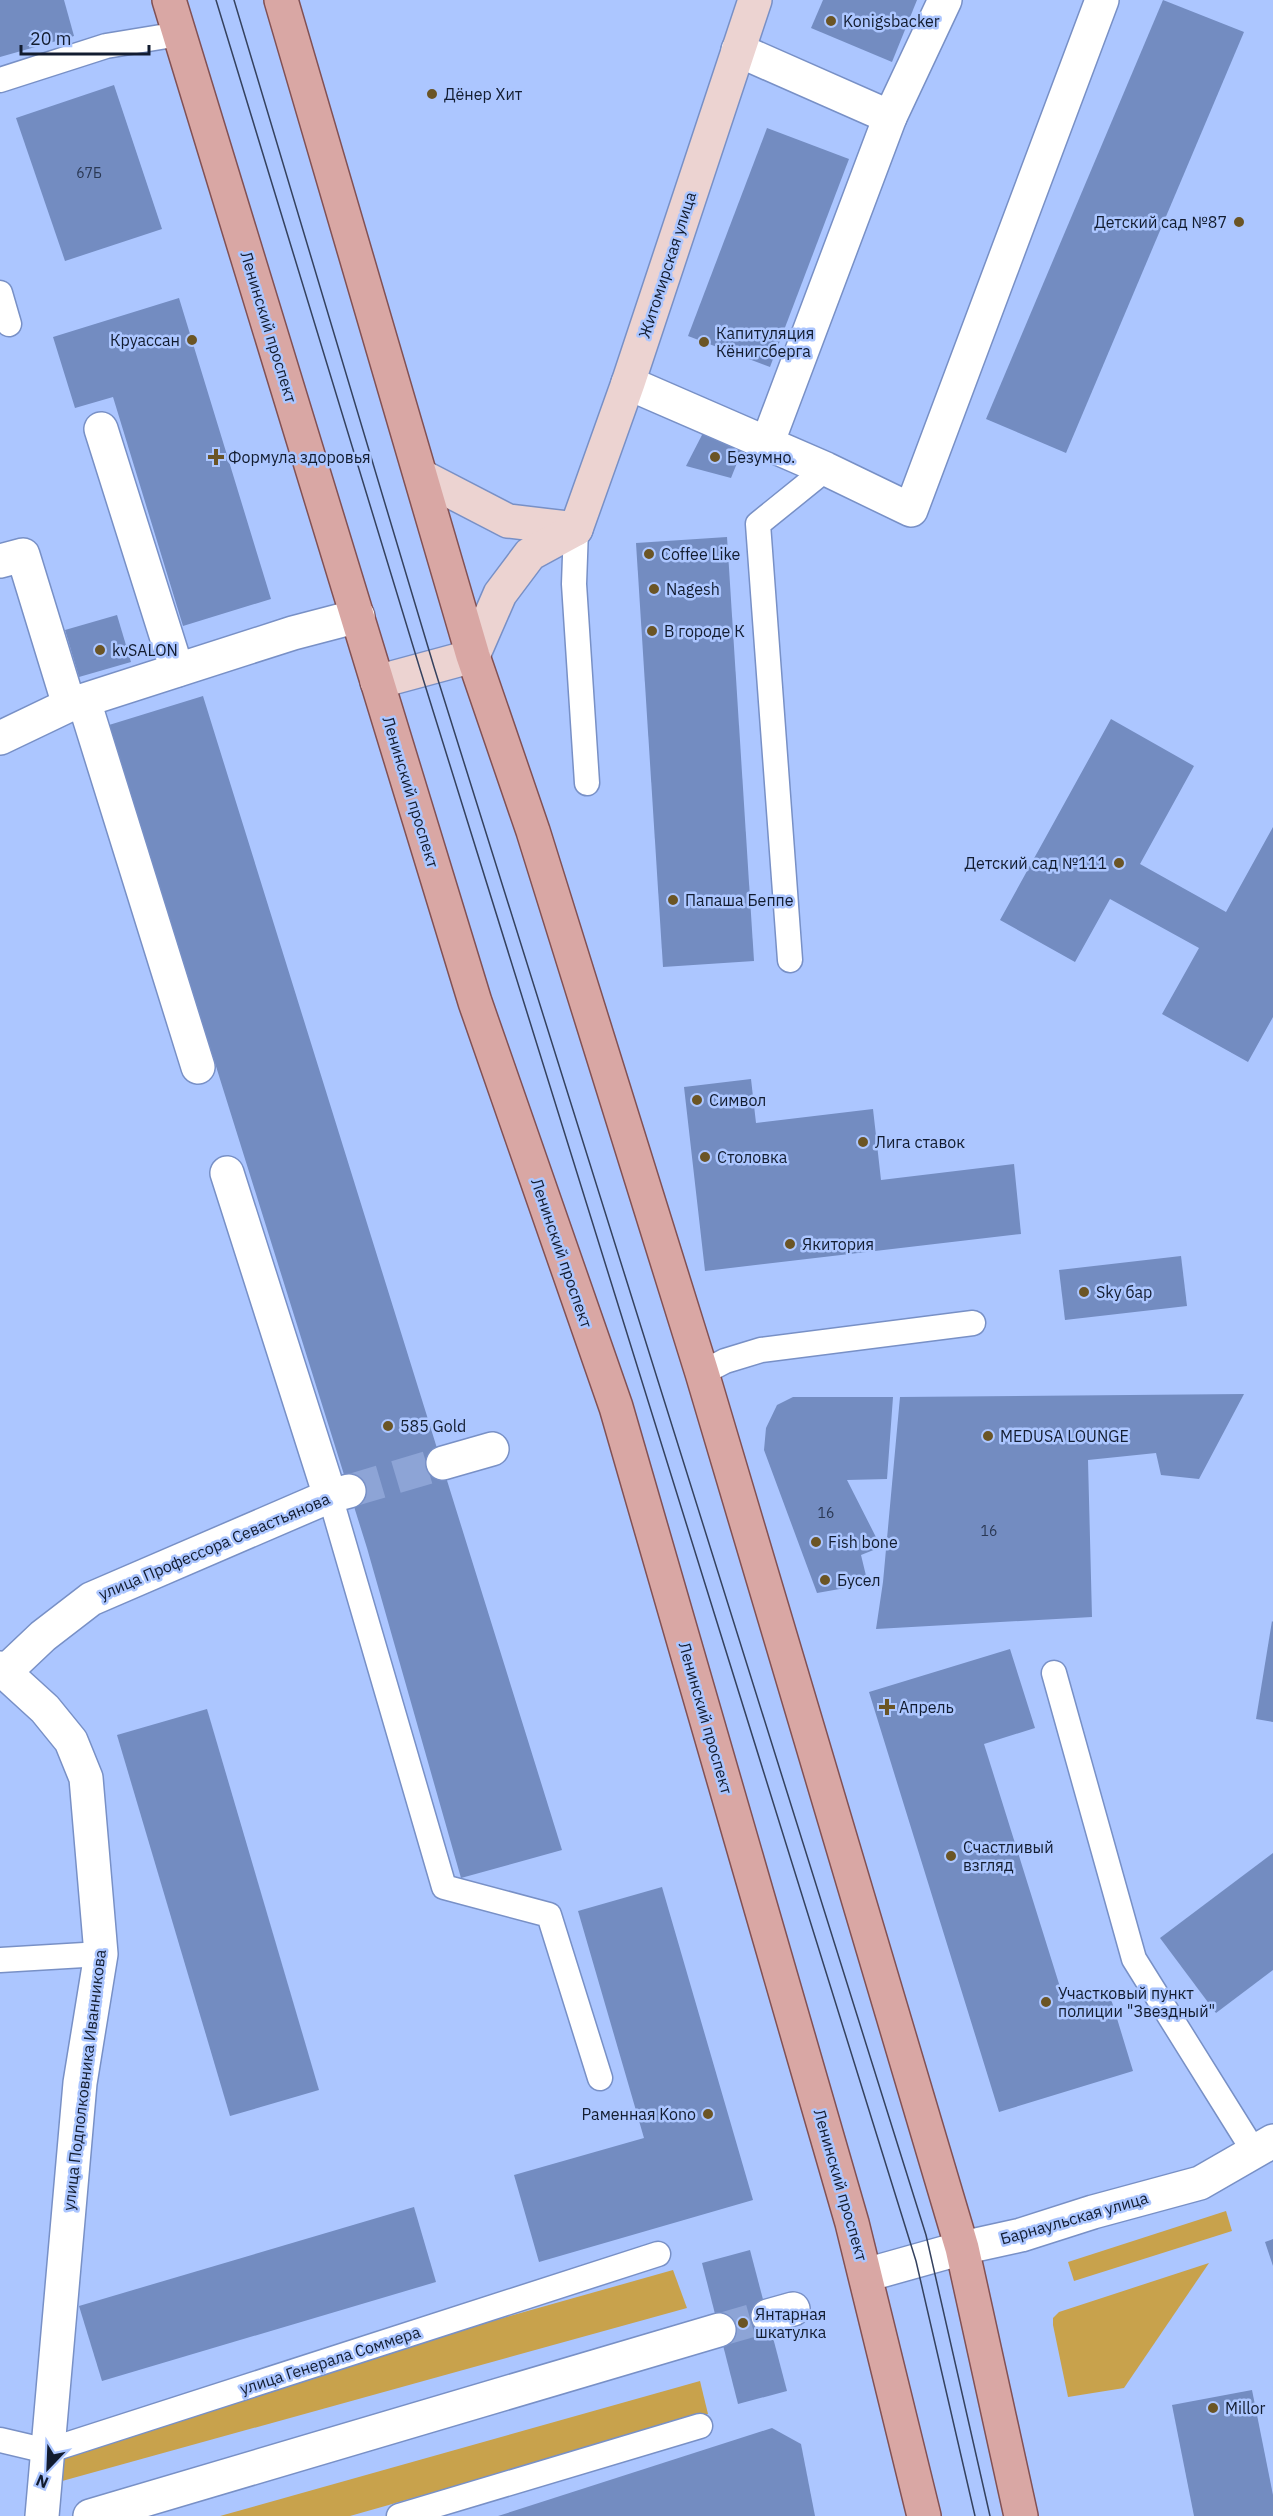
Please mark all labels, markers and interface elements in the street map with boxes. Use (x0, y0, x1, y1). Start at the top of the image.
place label: Konigsbacker (843, 11, 940, 31)
marker: Konigsbacker (824, 14, 838, 28)
scale bar (21, 18, 148, 56)
text: 20 m (30, 27, 72, 50)
place label: Дёнер Хит (444, 84, 523, 104)
marker: Дёнер Хит (425, 87, 439, 101)
house number: 67Б (76, 164, 102, 182)
street label: Житомирская улица (634, 189, 700, 341)
place label: Детский сад №87 (1094, 212, 1227, 232)
marker: Детский сад №87 (1232, 215, 1246, 229)
street label: Ленинский проспект (236, 249, 302, 405)
place label: Капитуляция Кёнигсберга (716, 323, 814, 361)
place label: Круассан (110, 330, 180, 350)
marker: Круассан (185, 333, 199, 347)
marker: Капитуляция Кёнигсберга (697, 335, 711, 349)
place label: Формула здоровья (228, 447, 371, 467)
place label: Безумно. (727, 447, 795, 467)
marker: Формула здоровья (209, 450, 223, 464)
marker: Безумно. (708, 450, 722, 464)
place label: Coffee Like (661, 544, 741, 564)
marker: Coffee Like (642, 547, 656, 561)
place label: Nagesh (666, 579, 720, 599)
marker: Nagesh (647, 582, 661, 596)
place label: В городе К (664, 621, 745, 641)
marker: В городе К (645, 624, 659, 638)
place label: kvSALON (112, 640, 178, 660)
marker: kvSALON (93, 643, 107, 657)
street label: Ленинский проспект (378, 714, 444, 870)
place label: Детский сад №111 (965, 853, 1107, 873)
marker: Детский сад №111 (1112, 856, 1126, 870)
place label: Папаша Беппе (685, 890, 794, 910)
marker: Папаша Беппе (666, 893, 680, 907)
place label: Символ (709, 1090, 766, 1110)
marker: Символ (690, 1093, 704, 1107)
place label: Лига ставок (875, 1132, 965, 1152)
marker: Лига ставок (856, 1135, 870, 1149)
place label: Столовка (717, 1147, 788, 1167)
marker: Столовка (698, 1150, 712, 1164)
street label: Ленинский проспект (527, 1175, 597, 1331)
place label: Якитория (802, 1234, 874, 1254)
marker: Якитория (783, 1237, 797, 1251)
place label: Sky бар (1096, 1282, 1152, 1302)
marker: Sky бар (1077, 1285, 1091, 1299)
place label: 585 Gold (400, 1416, 466, 1436)
marker: 585 Gold (381, 1419, 395, 1433)
place label: MEDUSA LOUNGE (1000, 1426, 1129, 1446)
marker: MEDUSA LOUNGE (981, 1429, 995, 1443)
street label: улица Профессора Севастьянова (95, 1488, 333, 1604)
house number: 16 (818, 1504, 834, 1522)
house number: 16 (981, 1522, 997, 1540)
place label: Fish bone (828, 1532, 898, 1552)
marker: Fish bone (809, 1535, 823, 1549)
place label: Бусел (837, 1570, 881, 1590)
marker: Бусел (818, 1573, 832, 1587)
street label: Ленинский проспект (675, 1640, 737, 1797)
place label: Апрель (899, 1697, 954, 1717)
marker: Апрель (880, 1700, 894, 1714)
place label: Счастливый взгляд (963, 1837, 1054, 1875)
marker: Счастливый взгляд (944, 1849, 958, 1863)
street label: улица Подполковника Иванникова (58, 1948, 110, 2212)
place label: Участковый пункт полиции "Звездный" (1058, 1983, 1215, 2021)
marker: Участковый пункт полиции "Звездный" (1039, 1995, 1053, 2009)
place label: Раменная Kono (582, 2104, 696, 2124)
marker: Раменная Kono (701, 2107, 715, 2121)
street label: Ленинский проспект (810, 2107, 872, 2264)
street label: Барнаульская улица (998, 2187, 1151, 2249)
place label: Янтарная шкатулка (755, 2304, 827, 2342)
marker: Янтарная шкатулка (736, 2316, 750, 2330)
street label: улица Генерала Соммера (237, 2321, 423, 2399)
place label: Millor (1225, 2398, 1266, 2418)
marker: Millor (1206, 2401, 1220, 2415)
north arrow (18, 2438, 78, 2498)
text: N (33, 2470, 51, 2493)

